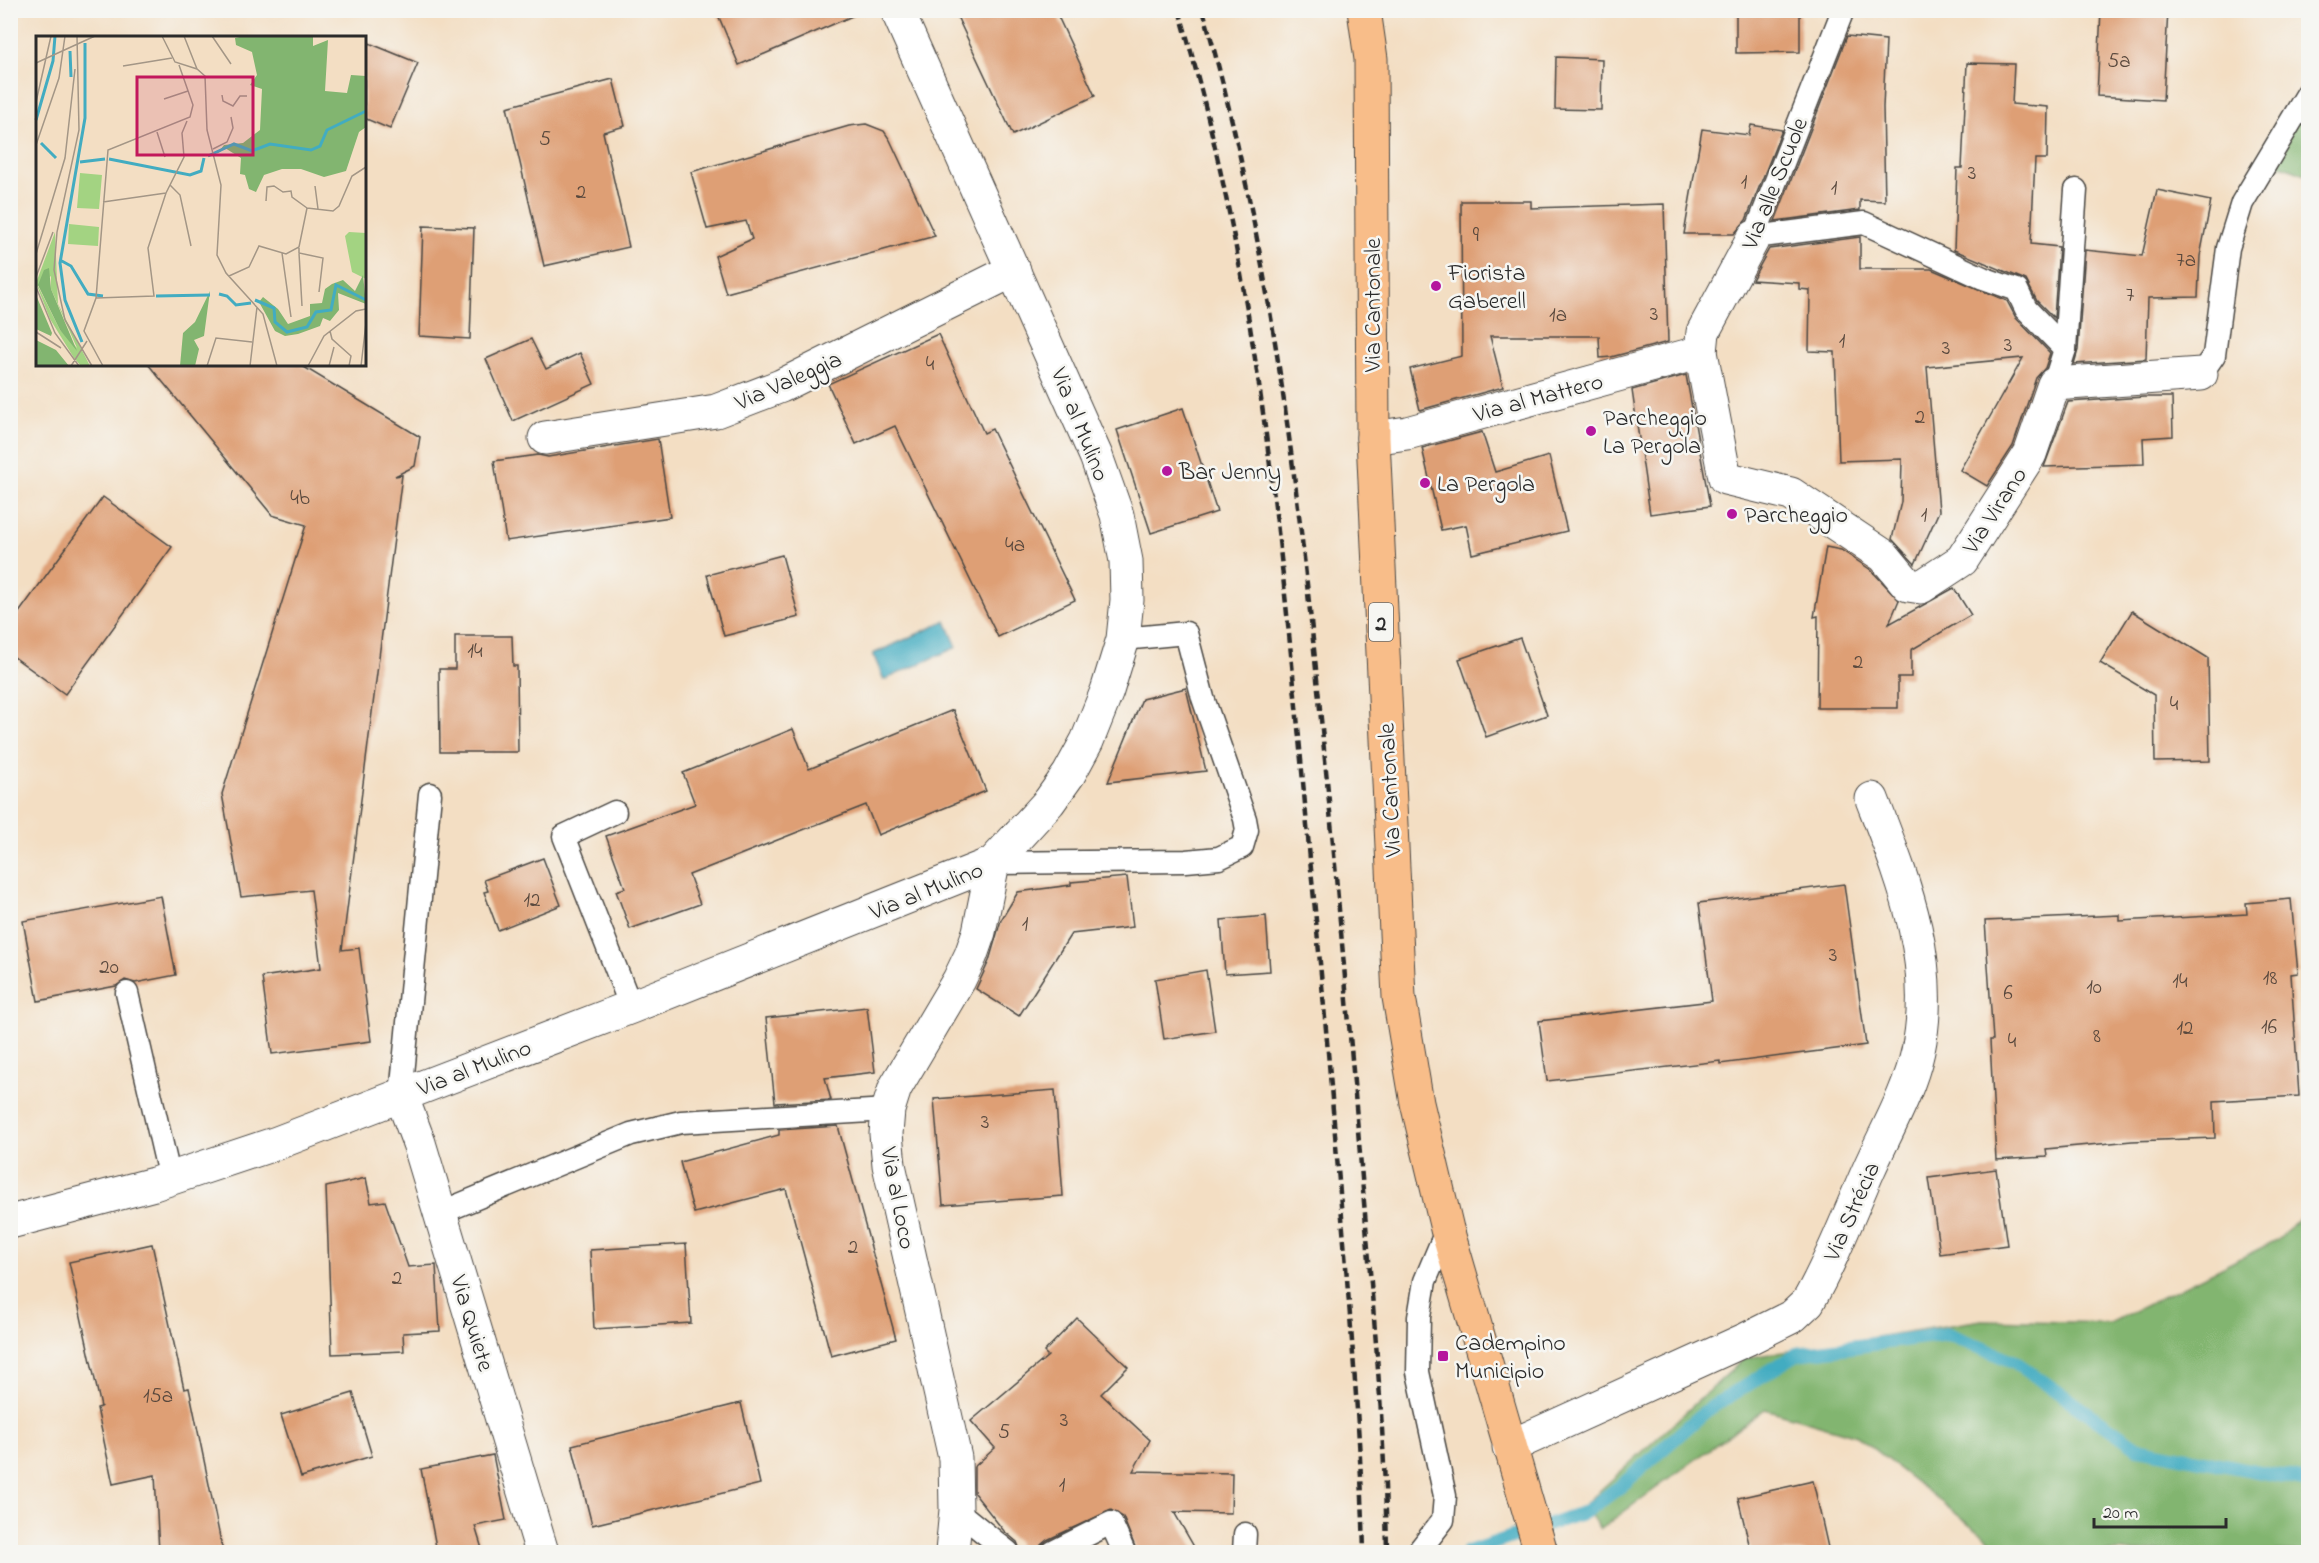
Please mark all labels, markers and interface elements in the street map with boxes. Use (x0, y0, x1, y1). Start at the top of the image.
inset map (36, 36, 366, 366)
house number: 5a (2107, 47, 2131, 77)
street label: Via alle Scuole (1734, 112, 1819, 256)
house number: 5 (539, 125, 551, 155)
house number: 3 (1968, 159, 1976, 189)
house number: 1 (1741, 168, 1748, 198)
house number: 1 (1831, 174, 1838, 204)
house number: 2 (576, 178, 586, 208)
house number: 9 (1473, 221, 1480, 251)
street label: Via Cantonale (1357, 238, 1392, 373)
house number: 7a (2176, 246, 2196, 276)
place label: Fiorista Gaberell (1447, 257, 1526, 320)
marker: Fiorista Gaberell (1429, 279, 1443, 293)
house number: 7 (2126, 281, 2135, 311)
house number: 3 (1650, 300, 1658, 330)
house number: 1a (1549, 301, 1567, 331)
house number: 1 (1839, 327, 1846, 357)
house number: 3 (2004, 331, 2012, 361)
house number: 3 (1942, 334, 1950, 364)
street label: Via Valeggia (729, 343, 848, 422)
house number: 4 (926, 350, 935, 380)
street label: Via al Mulino (1040, 362, 1117, 487)
street label: Via al Mattero (1469, 365, 1607, 434)
place label: Parcheggio La Pergola (1603, 402, 1707, 465)
house number: 2 (1915, 403, 1925, 433)
marker: Parcheggio La Pergola (1584, 424, 1598, 438)
place label: Bar Jenny (1178, 456, 1281, 492)
street label: Via Virano (1954, 461, 2037, 563)
marker: Bar Jenny (1160, 464, 1174, 478)
place label: La Pergola (1437, 468, 1535, 503)
marker: La Pergola (1418, 476, 1432, 490)
house number: 4b (290, 484, 310, 514)
place label: Parcheggio (1744, 499, 1848, 534)
house number: 1 (1921, 501, 1928, 531)
marker: Parcheggio (1725, 507, 1739, 521)
house number: 4a (1005, 531, 1025, 561)
road number: 2 (1369, 603, 1393, 641)
house number: 14 (467, 637, 483, 667)
house number: 2 (1853, 648, 1863, 678)
house number: 4 (2170, 690, 2179, 720)
street label: Via Cantonale (1371, 722, 1413, 859)
street label: Via al Mulino (864, 854, 989, 931)
house number: 12 (523, 886, 541, 916)
house number: 1 (1022, 910, 1029, 940)
house number: 3 (1829, 941, 1837, 971)
house number: 20 (99, 953, 119, 983)
house number: 18 (2263, 964, 2277, 994)
house number: 14 (2172, 967, 2188, 997)
house number: 10 (2086, 973, 2102, 1003)
house number: 6 (2003, 979, 2013, 1009)
house number: 16 (2261, 1013, 2277, 1043)
house number: 12 (2176, 1014, 2194, 1044)
house number: 8 (2093, 1022, 2101, 1052)
house number: 4 (2008, 1027, 2017, 1057)
street label: Via al Mulino (412, 1032, 537, 1107)
house number: 3 (981, 1108, 989, 1138)
street label: Via al Loco (869, 1143, 924, 1252)
street label: Via Strécia (1815, 1157, 1891, 1268)
house number: 2 (848, 1233, 858, 1263)
house number: 2 (392, 1264, 402, 1294)
street label: Via Quiete (439, 1270, 502, 1376)
place label: Cadempino Municipio (1455, 1327, 1566, 1390)
marker: Cadempino Municipio (1436, 1349, 1450, 1363)
house number: 15a (143, 1382, 173, 1412)
house number: 3 (1060, 1406, 1068, 1436)
house number: 5 (998, 1418, 1010, 1448)
house number: 1 (1059, 1471, 1066, 1501)
scale bar (2094, 1491, 2226, 1529)
text: 20 m (2103, 1501, 2138, 1527)

